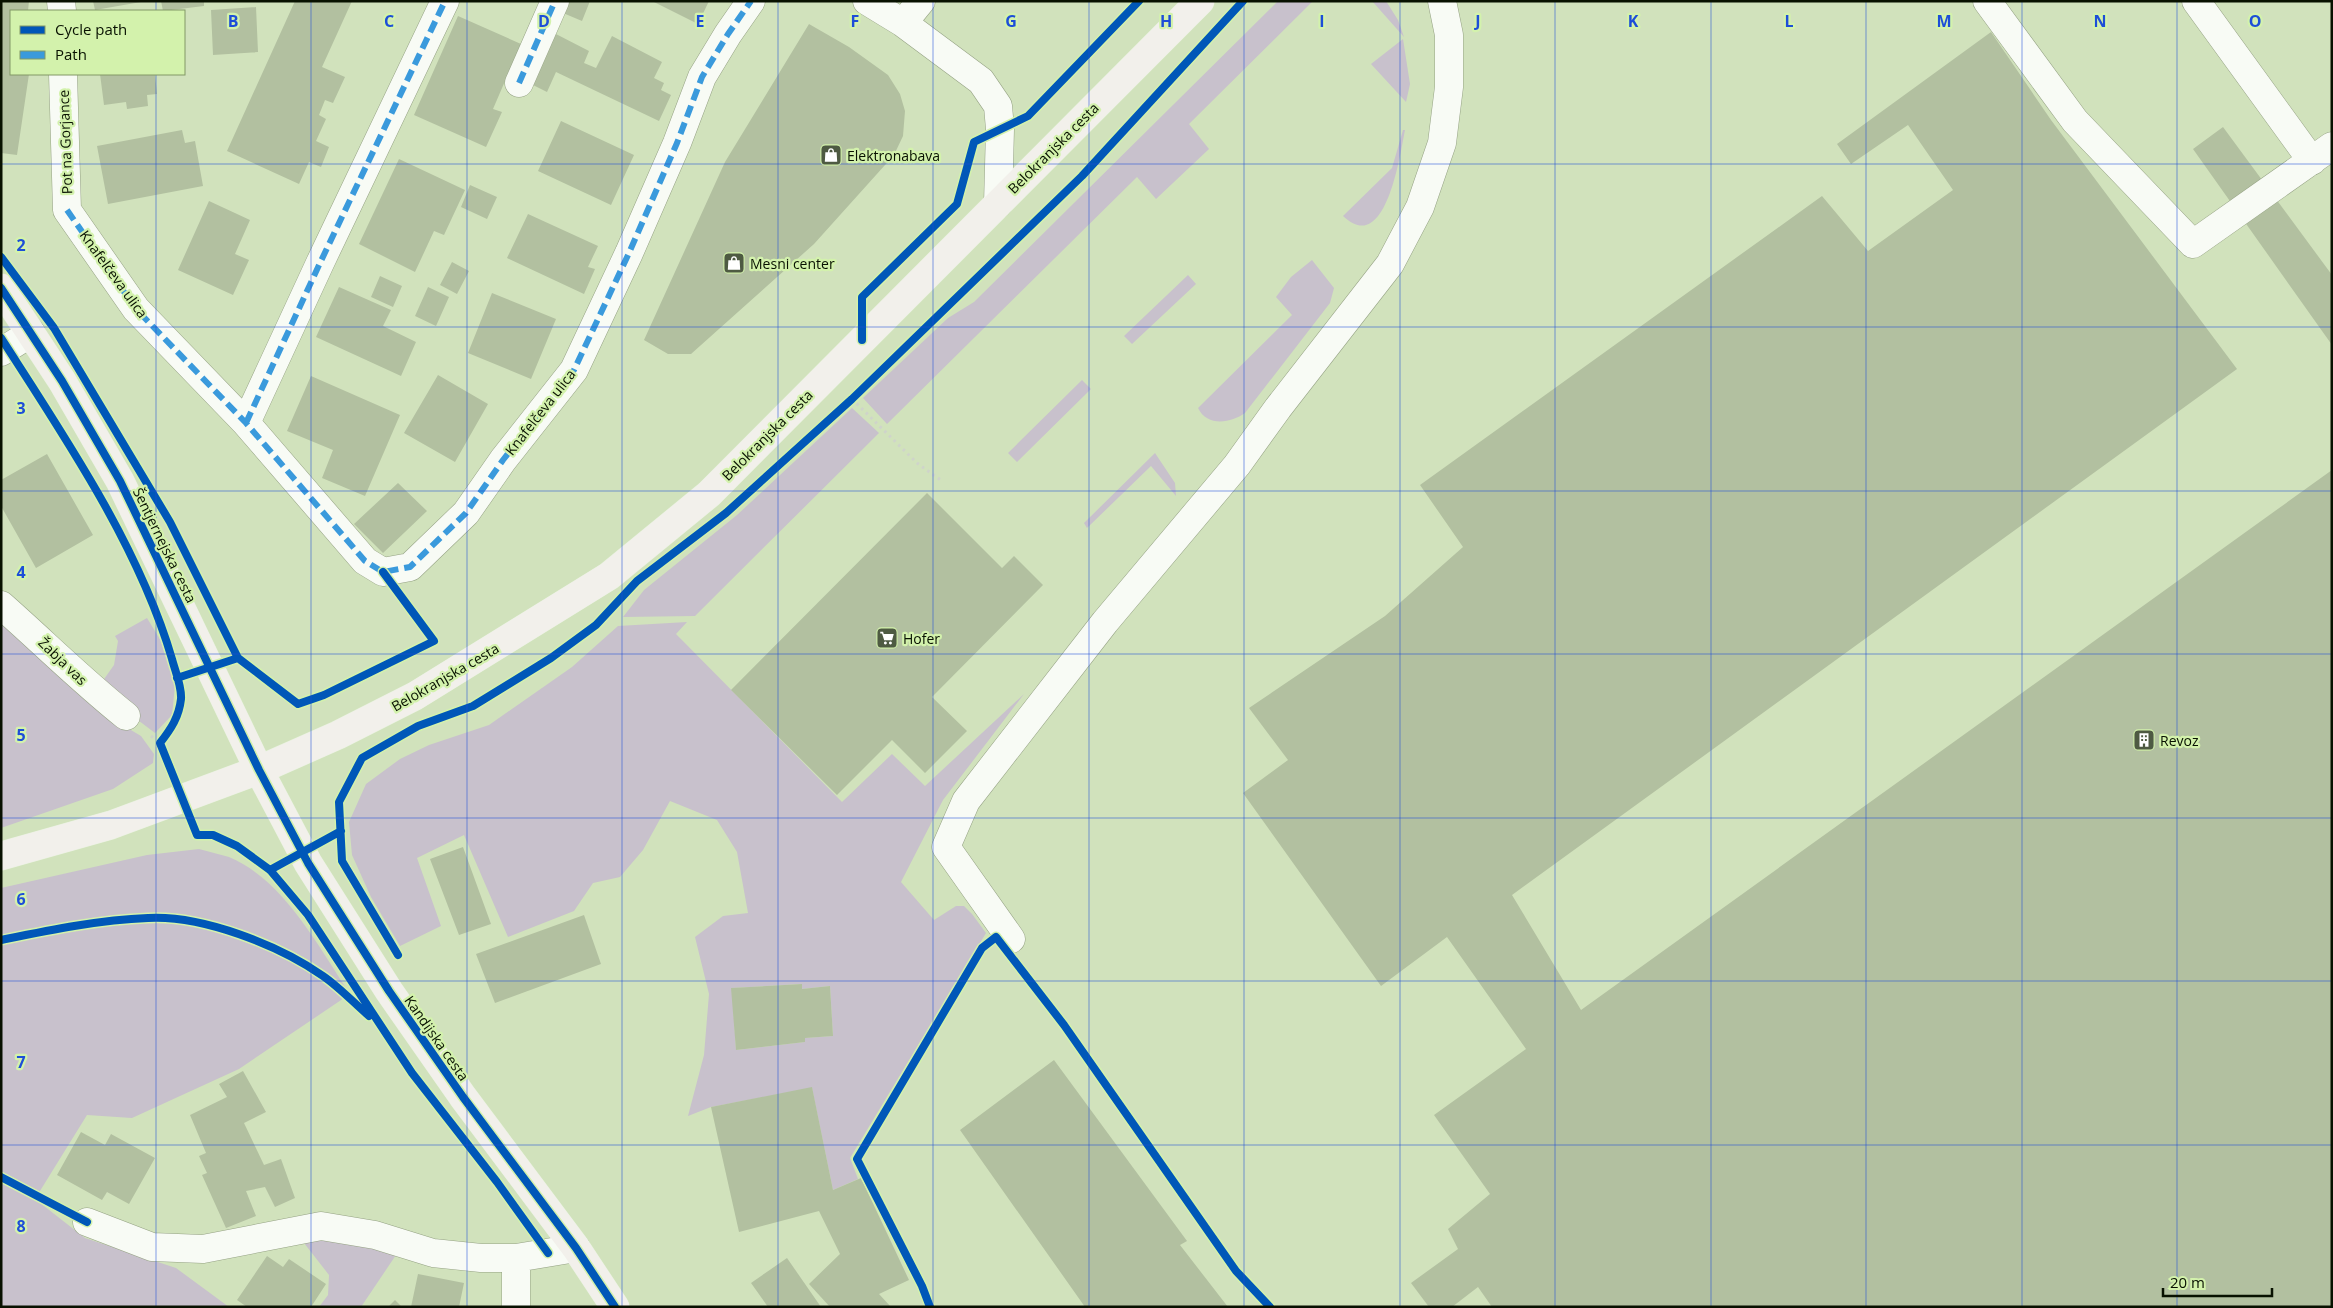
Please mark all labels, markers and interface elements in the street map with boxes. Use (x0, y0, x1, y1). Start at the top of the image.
legend (10, 10, 185, 75)
text: B (228, 10, 238, 32)
text: C (384, 10, 394, 32)
text: D (538, 10, 550, 32)
text: E (696, 10, 705, 32)
text: F (851, 10, 859, 32)
text: G (1005, 10, 1017, 32)
text: H (1160, 10, 1172, 32)
text: I (1319, 10, 1325, 32)
text: J (1473, 10, 1481, 32)
text: K (1628, 10, 1639, 32)
text: L (1784, 10, 1794, 32)
text: M (1936, 10, 1952, 32)
text: N (2093, 10, 2107, 32)
text: O (2249, 10, 2261, 32)
text: Cycle path (55, 19, 127, 39)
text: Path (55, 44, 87, 64)
street label: Pot na Gorjance (54, 89, 76, 194)
street label: Belokranjska cesta (1003, 98, 1103, 198)
shop icon: Elektronabava (819, 143, 843, 167)
place label: Elektronabava (847, 146, 940, 165)
street label: Knafelčeva ulica (76, 226, 152, 322)
text: 2 (16, 234, 26, 256)
shop icon: Mesni center (722, 251, 746, 275)
place label: Mesni center (750, 254, 835, 273)
street label: Knafelčeva ulica (500, 365, 580, 459)
street label: Belokranjska cesta (717, 385, 817, 485)
text: 3 (16, 397, 26, 419)
street label: Šentjernejska cesta (129, 484, 201, 606)
text: 4 (16, 561, 26, 583)
supermarket icon: Hofer (875, 626, 899, 650)
place label: Hofer (903, 629, 940, 648)
street label: Žabja vas (35, 633, 92, 689)
street label: Belokranjska cesta (388, 638, 502, 716)
text: 5 (16, 724, 26, 746)
building icon: Revoz (2132, 728, 2156, 752)
place label: Revoz (2160, 731, 2199, 750)
text: 6 (16, 888, 26, 910)
street label: Kandijska cesta (401, 992, 473, 1084)
text: 7 (16, 1051, 26, 1073)
text: 8 (16, 1215, 26, 1237)
scale bar (2163, 1266, 2272, 1298)
text: 20 m (2170, 1272, 2205, 1292)

